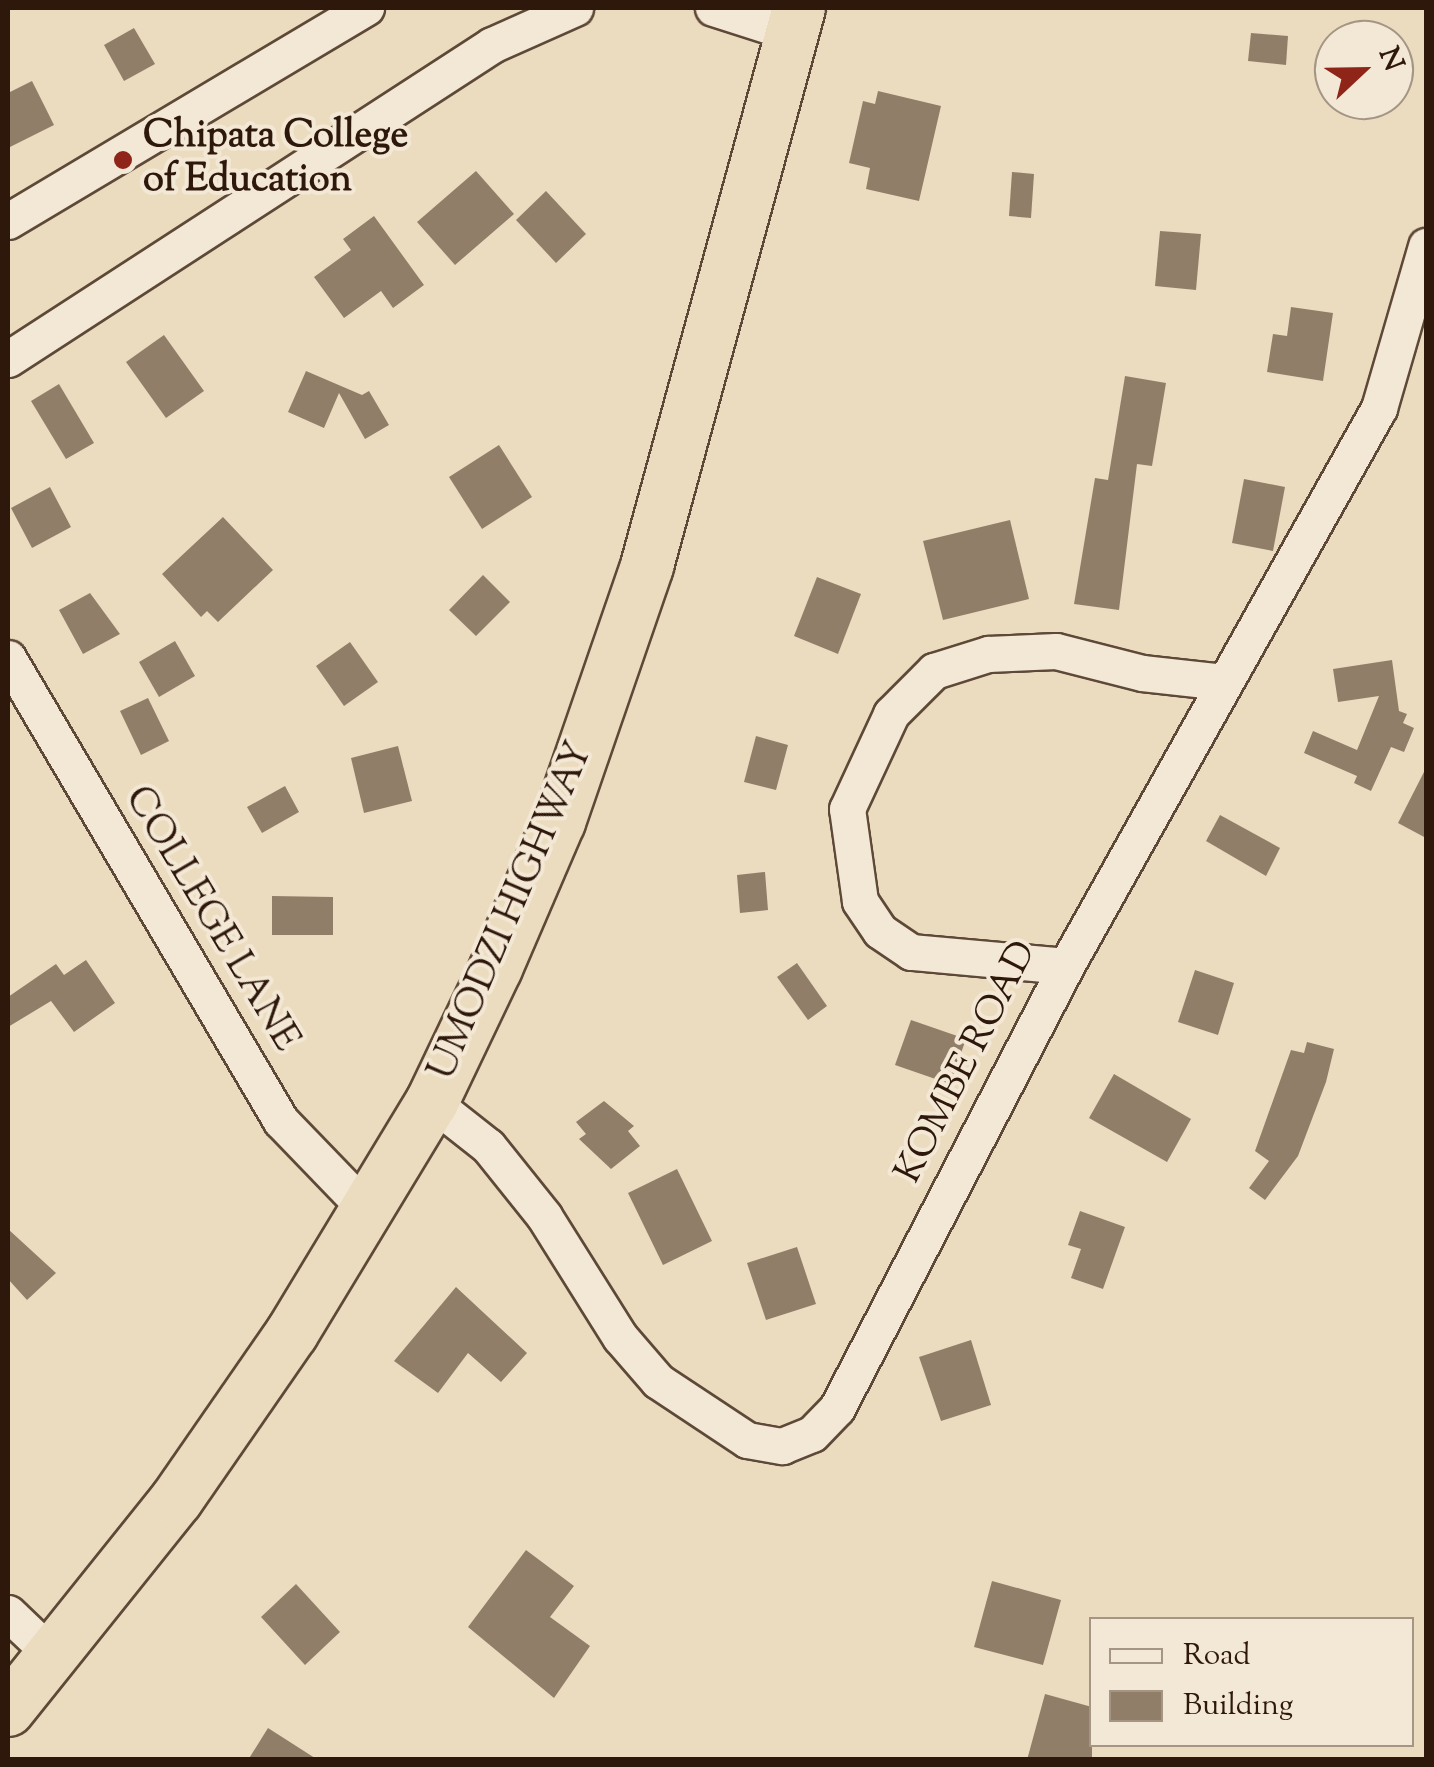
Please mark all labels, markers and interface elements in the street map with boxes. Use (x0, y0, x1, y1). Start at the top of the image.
north arrow (1314, 20, 1414, 120)
text: N (1367, 42, 1413, 77)
place label: Chipata College of Education (143, 115, 408, 204)
marker: Chipata College of Education (112, 149, 134, 171)
street label: UMODZI HIGHWAY (421, 736, 605, 1088)
street label: COLLEGE LANE (113, 779, 307, 1061)
street label: KOMBE ROAD (887, 934, 1049, 1192)
legend (1089, 1617, 1414, 1747)
text: Road (1183, 1635, 1250, 1678)
text: Building (1183, 1685, 1293, 1728)

